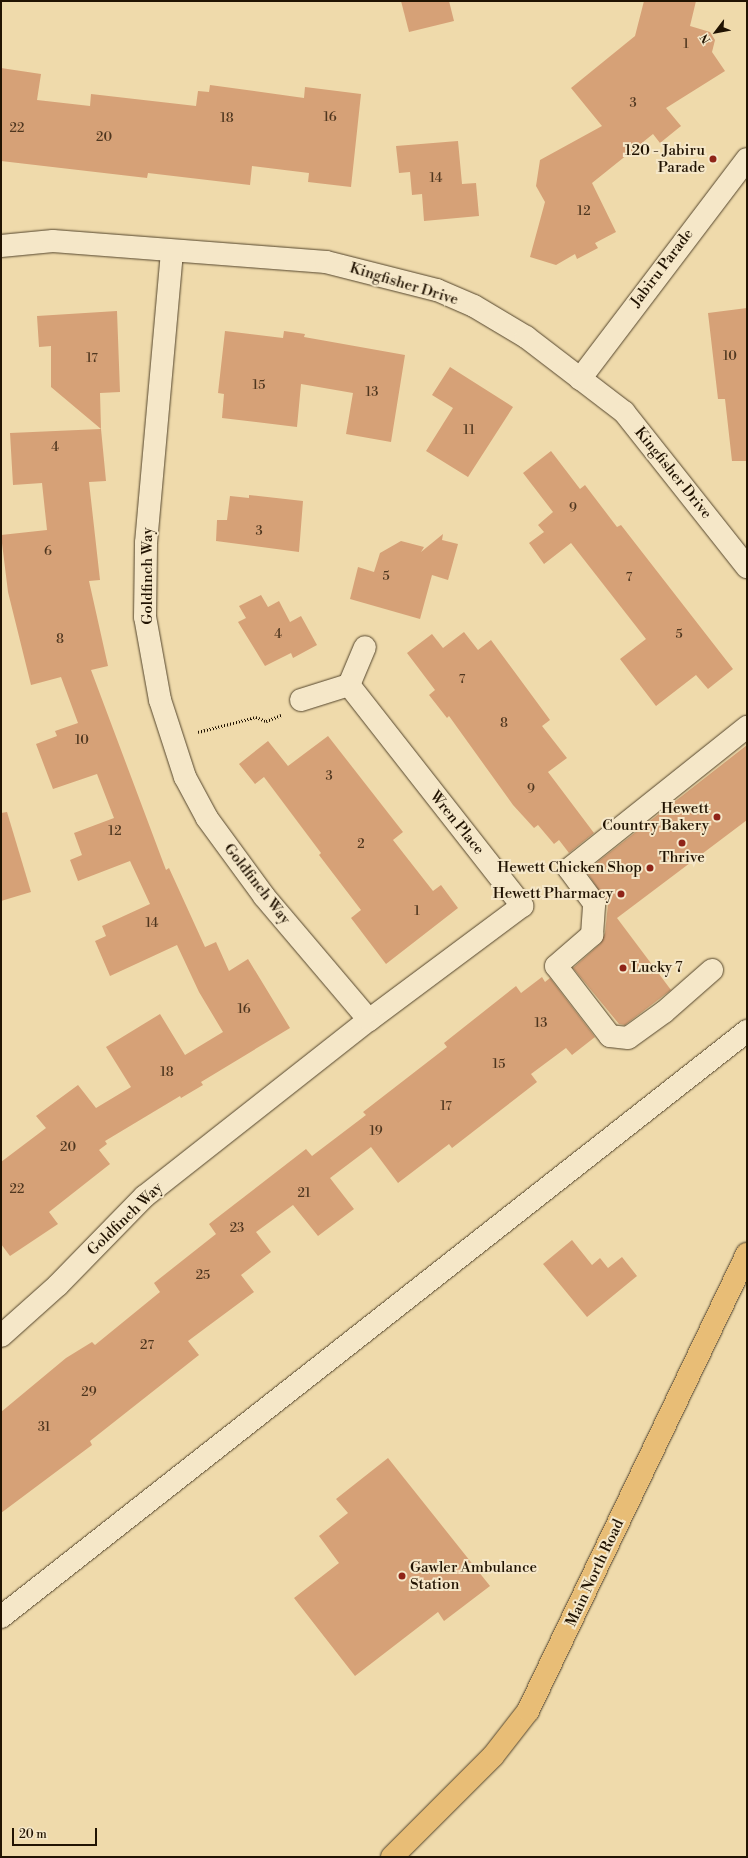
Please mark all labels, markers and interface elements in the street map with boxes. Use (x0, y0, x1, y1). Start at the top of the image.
north arrow (696, 12, 736, 52)
text: N (698, 31, 714, 46)
house number: 1 (683, 36, 689, 52)
house number: 3 (629, 95, 637, 111)
house number: 16 (323, 109, 337, 125)
house number: 18 (220, 110, 234, 126)
house number: 22 (10, 120, 24, 136)
house number: 20 (96, 129, 112, 145)
place label: 120 - Jabiru Parade (625, 141, 705, 176)
marker: 120 - Jabiru Parade (708, 154, 718, 164)
house number: 14 (430, 170, 442, 186)
house number: 12 (577, 203, 591, 219)
street label: Jabiru Parade (627, 225, 697, 311)
street label: Kingfisher Drive (348, 259, 460, 309)
house number: 10 (723, 348, 737, 364)
house number: 17 (86, 350, 98, 366)
house number: 15 (253, 377, 265, 393)
house number: 13 (366, 384, 378, 400)
house number: 11 (463, 422, 475, 438)
street label: Kingfisher Drive (631, 424, 715, 522)
house number: 4 (51, 439, 59, 455)
house number: 9 (569, 500, 577, 516)
house number: 3 (255, 523, 263, 539)
street label: Goldfinch Way (139, 527, 157, 625)
house number: 6 (44, 543, 52, 559)
house number: 5 (382, 568, 390, 584)
house number: 7 (626, 569, 632, 585)
house number: 4 (274, 626, 282, 642)
house number: 5 (675, 626, 683, 642)
house number: 8 (56, 631, 64, 647)
house number: 7 (459, 671, 465, 687)
house number: 8 (500, 715, 508, 731)
house number: 10 (75, 732, 89, 748)
house number: 3 (325, 768, 333, 784)
house number: 9 (527, 781, 535, 797)
street label: Wren Place (426, 788, 488, 858)
place label: Hewett Country Bakery (602, 799, 709, 834)
marker: Hewett Country Bakery (712, 812, 722, 822)
house number: 12 (108, 823, 122, 839)
house number: 2 (357, 836, 365, 852)
marker: Thrive (677, 838, 687, 848)
street label: Goldfinch Way (220, 840, 294, 928)
place label: Thrive (659, 849, 705, 867)
place label: Hewett Chicken Shop (497, 859, 642, 877)
marker: Hewett Chicken Shop (645, 863, 655, 873)
place label: Hewett Pharmacy (493, 885, 613, 903)
marker: Hewett Pharmacy (616, 889, 626, 899)
house number: 1 (414, 903, 420, 919)
house number: 14 (146, 915, 158, 931)
place label: Lucky 7 (631, 959, 683, 977)
marker: Lucky 7 (618, 963, 628, 973)
house number: 16 (237, 1001, 251, 1017)
house number: 13 (535, 1015, 547, 1031)
house number: 15 (493, 1056, 505, 1072)
house number: 18 (160, 1064, 174, 1080)
house number: 17 (440, 1098, 452, 1114)
house number: 19 (369, 1123, 383, 1139)
house number: 20 (60, 1139, 76, 1155)
street label: Goldfinch Way (84, 1179, 166, 1259)
house number: 22 (10, 1181, 24, 1197)
house number: 21 (297, 1185, 311, 1201)
house number: 23 (230, 1220, 244, 1236)
house number: 25 (196, 1267, 210, 1283)
house number: 27 (140, 1337, 154, 1353)
house number: 29 (81, 1384, 97, 1400)
house number: 31 (38, 1419, 50, 1435)
street label: Main North Road (562, 1516, 628, 1630)
place label: Gawler Ambulance Station (410, 1558, 537, 1593)
marker: Gawler Ambulance Station (397, 1571, 407, 1581)
scale bar (14, 1820, 99, 1846)
text: 20 m (19, 1827, 47, 1842)

